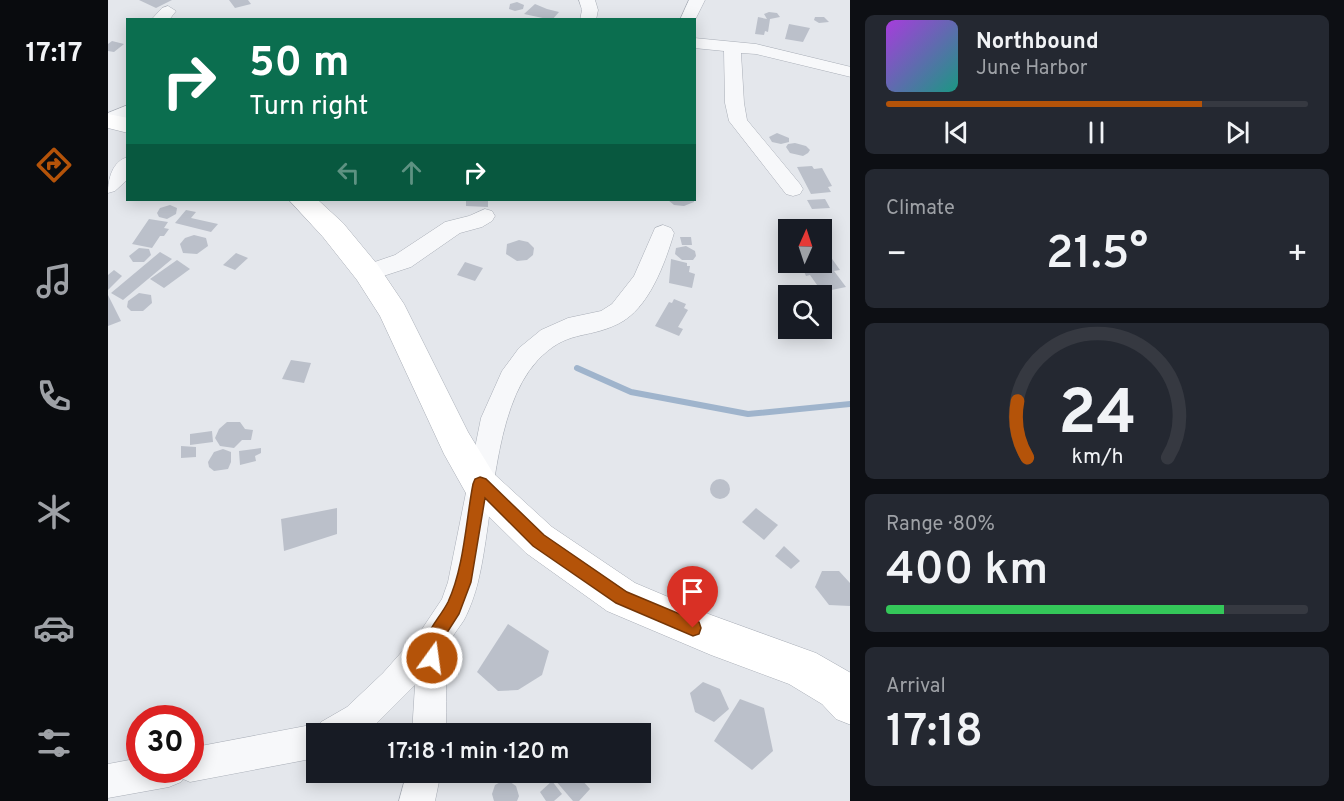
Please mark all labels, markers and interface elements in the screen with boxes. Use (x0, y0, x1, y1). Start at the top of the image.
text: Northbound (976, 29, 1099, 56)
text: 17:17 (25, 37, 83, 71)
text: 50 m (249, 38, 350, 91)
icon: right (150, 42, 228, 120)
text: June Harbor (976, 56, 1088, 82)
text: Turn right (249, 90, 368, 124)
icon: previous (940, 116, 973, 149)
icon: pause (1080, 116, 1113, 149)
icon: next (1221, 116, 1254, 149)
icon: directions (33, 144, 75, 186)
icon: left (332, 156, 365, 189)
icon: ahead (395, 156, 428, 189)
icon: right (458, 156, 491, 189)
text: Climate (886, 196, 955, 222)
north arrow (778, 219, 832, 273)
map controls (778, 219, 832, 339)
text: 21.5° (1046, 227, 1148, 284)
text: − (886, 235, 907, 277)
text: + (1287, 235, 1308, 277)
icon: music (33, 260, 75, 302)
button: search (778, 285, 832, 339)
icon: phone (33, 375, 75, 417)
text: 24 (1058, 377, 1136, 456)
text: km/h (1071, 444, 1123, 471)
icon: climate (33, 491, 75, 533)
text: Range · 80% (886, 512, 995, 538)
text: 400 km (886, 543, 1048, 600)
pin (667, 566, 718, 628)
icon: arrive (676, 575, 709, 608)
icon: car (33, 607, 75, 649)
position arrow (400, 626, 464, 690)
text: Arrival (886, 674, 946, 700)
speed limit sign: 30 (126, 705, 204, 783)
text: 17:18 (886, 705, 983, 762)
icon: filters (33, 722, 75, 764)
text: 17:18 · 1 min · 120 m (388, 739, 569, 766)

